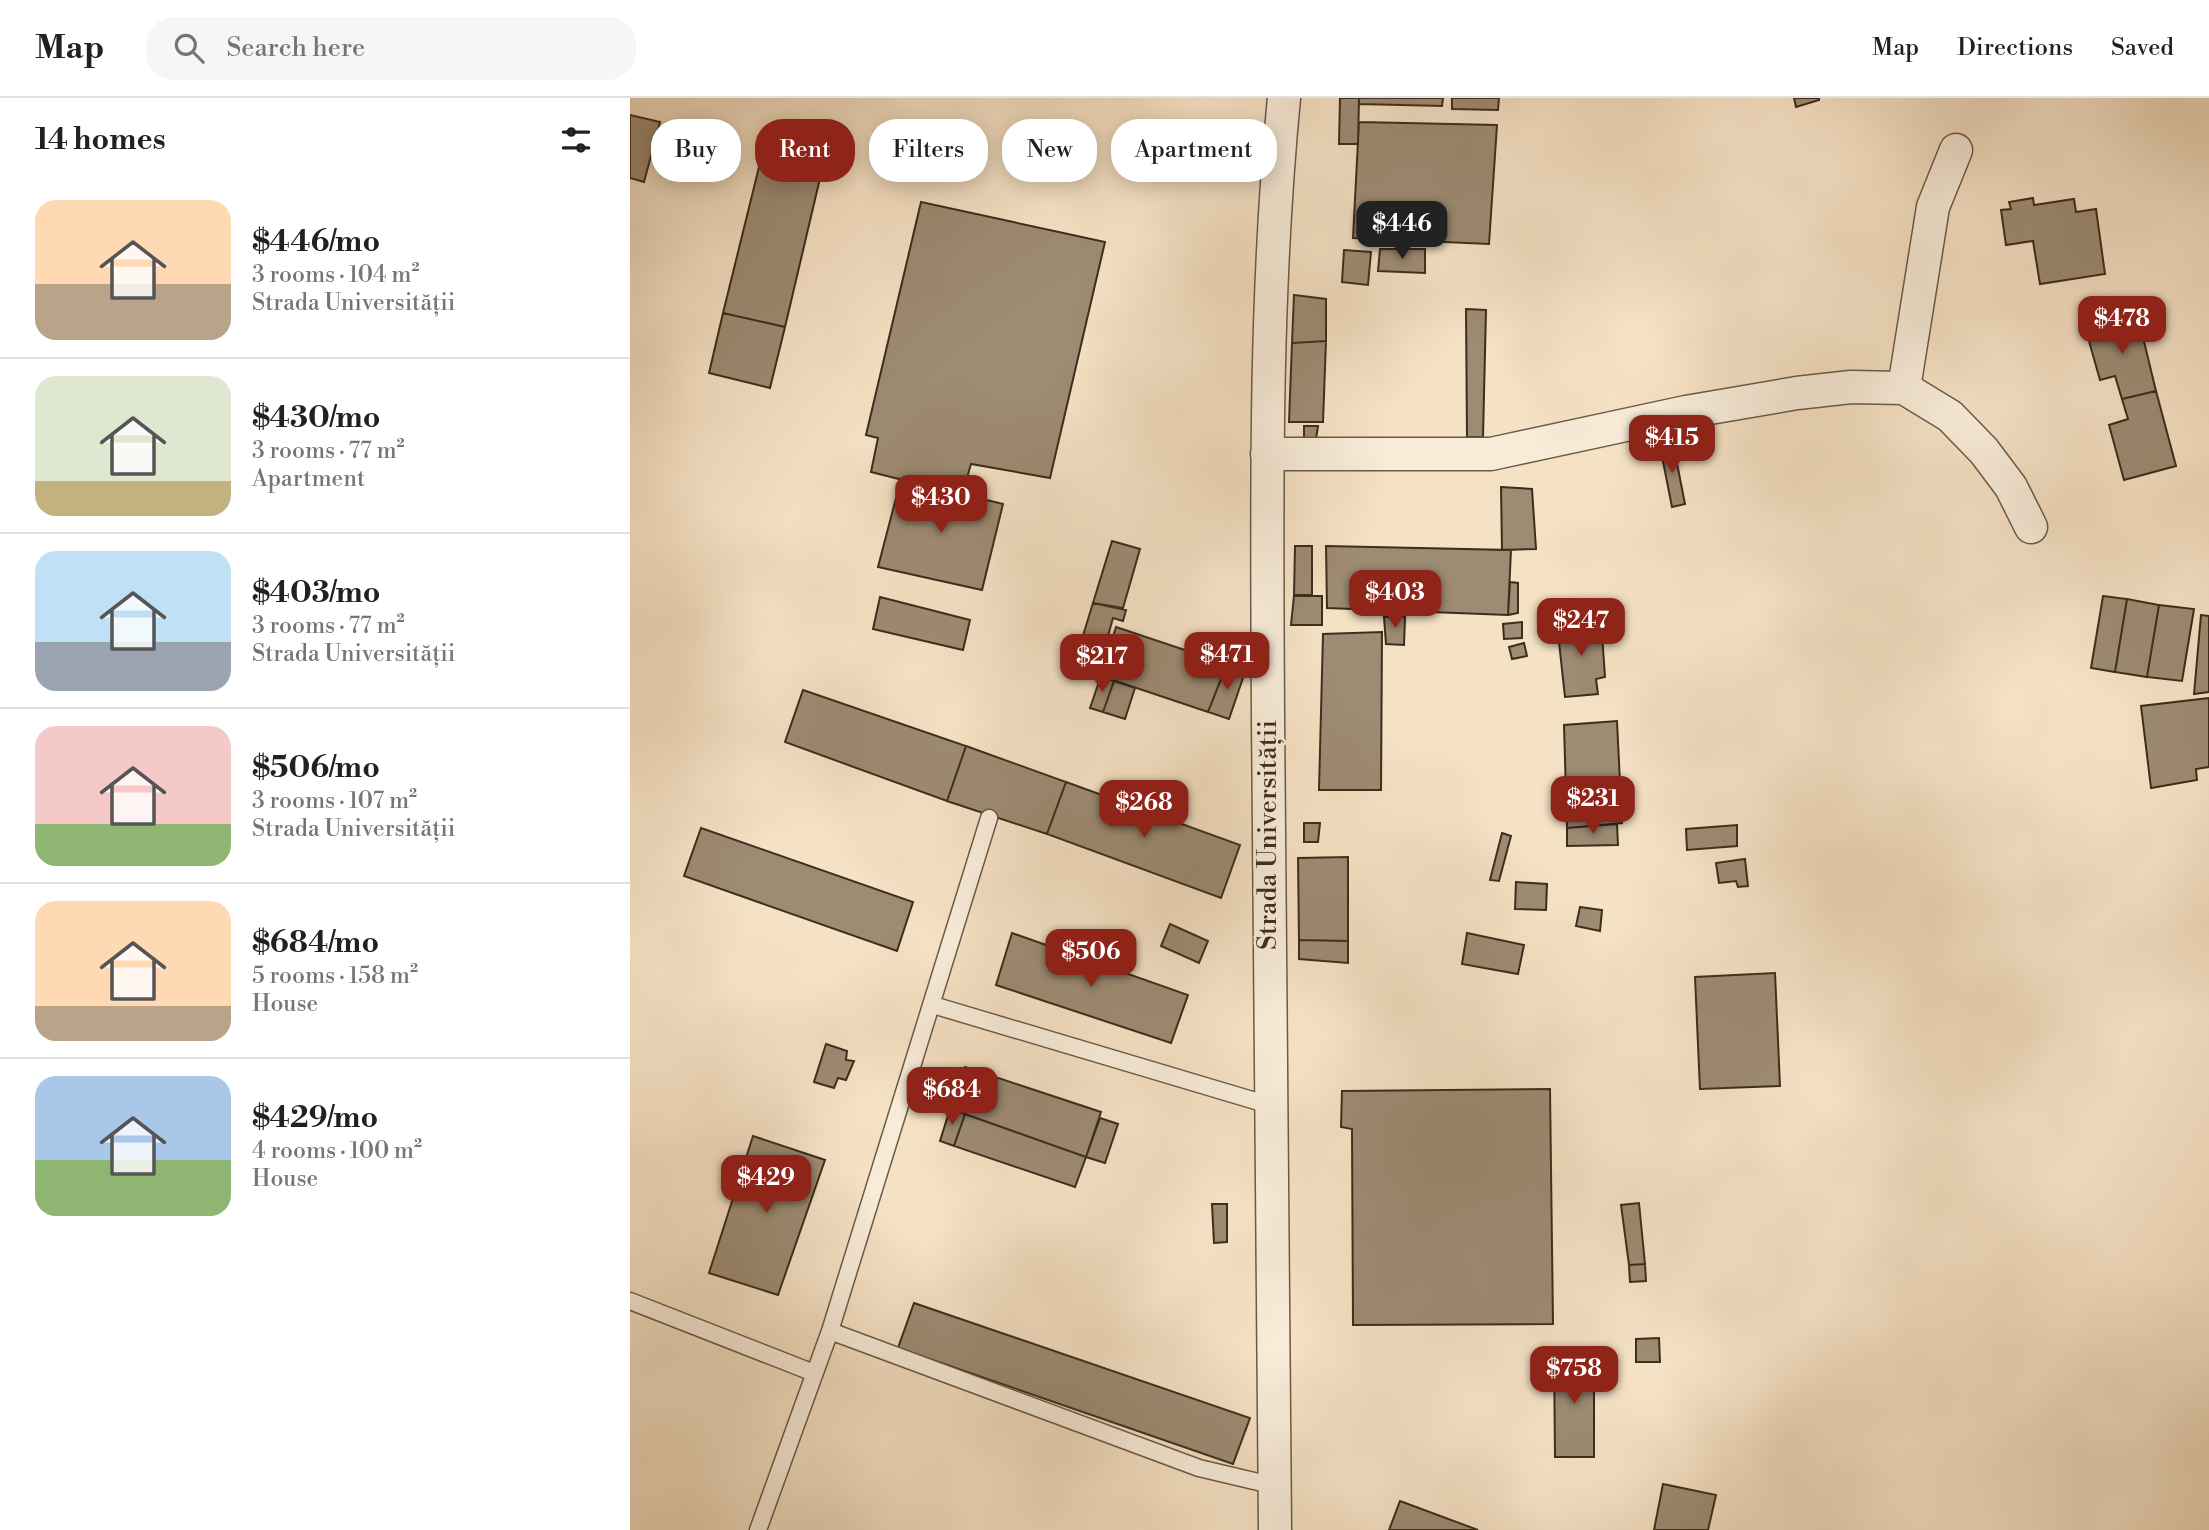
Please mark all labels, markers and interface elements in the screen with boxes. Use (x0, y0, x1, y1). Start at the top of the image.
search box (146, 17, 636, 80)
text: Map (35, 28, 104, 69)
icon: search (170, 29, 208, 67)
text: Search here (226, 32, 365, 64)
text: Map (1872, 33, 1919, 63)
text: Directions (1957, 33, 2073, 63)
text: Saved (2111, 33, 2174, 63)
chip: Buy (651, 119, 741, 182)
chip: Rent (755, 119, 855, 182)
chip: Filters (869, 119, 988, 182)
chip: New (1002, 119, 1097, 182)
chip: Apartment (1111, 119, 1277, 182)
text: 14 homes (35, 121, 166, 159)
icon: filters (557, 121, 595, 159)
pin: $446 (1361, 202, 1443, 261)
text: $446 (1372, 210, 1432, 238)
text: $446/mo (252, 223, 380, 261)
icon: home (91, 228, 175, 312)
text: 3 rooms · 104 m² (252, 261, 420, 289)
text: Strada Universității (252, 289, 455, 317)
pin: $478 (2081, 296, 2163, 356)
text: $478 (2094, 305, 2150, 333)
text: $430/mo (252, 399, 380, 437)
icon: home (91, 404, 175, 488)
pin: $415 (1631, 416, 1713, 475)
text: $415 (1645, 424, 1699, 452)
text: 3 rooms · 77 m² (252, 437, 405, 465)
text: Apartment (252, 465, 365, 493)
pin: $430 (900, 476, 982, 535)
text: $430 (911, 484, 971, 512)
pin: $403 (1354, 570, 1436, 630)
text: $403/mo (252, 574, 380, 612)
icon: home (91, 579, 175, 663)
text: $403 (1365, 579, 1425, 607)
pin: $247 (1540, 598, 1622, 658)
text: $247 (1553, 607, 1609, 635)
text: 3 rooms · 77 m² (252, 612, 405, 640)
pin: $471 (1186, 632, 1268, 692)
pin: $217 (1061, 634, 1143, 694)
text: Strada Universității (252, 640, 455, 668)
text: $471 (1200, 641, 1254, 669)
text: $217 (1076, 643, 1128, 671)
street label: Strada Universității (1252, 720, 1284, 950)
text: $506/mo (252, 749, 380, 787)
icon: home (91, 754, 175, 838)
pin: $231 (1552, 776, 1634, 836)
pin: $268 (1103, 780, 1185, 840)
text: $231 (1567, 785, 1619, 813)
text: 3 rooms · 107 m² (252, 787, 417, 815)
text: $268 (1115, 789, 1173, 817)
text: Strada Universității (252, 815, 455, 843)
text: $684/mo (252, 924, 379, 962)
icon: home (91, 929, 175, 1013)
pin: $506 (1050, 930, 1132, 989)
text: $506 (1061, 938, 1121, 966)
text: 5 rooms · 158 m² (252, 962, 418, 990)
text: House (252, 990, 318, 1018)
pin: $684 (911, 1068, 993, 1127)
text: $684 (923, 1076, 981, 1104)
text: $429/mo (252, 1099, 378, 1137)
icon: home (91, 1104, 175, 1188)
text: 4 rooms · 100 m² (252, 1137, 422, 1165)
pin: $429 (725, 1156, 807, 1215)
text: $429 (737, 1164, 795, 1192)
text: House (252, 1165, 318, 1193)
pin: $758 (1533, 1346, 1615, 1406)
text: $758 (1546, 1355, 1602, 1383)

